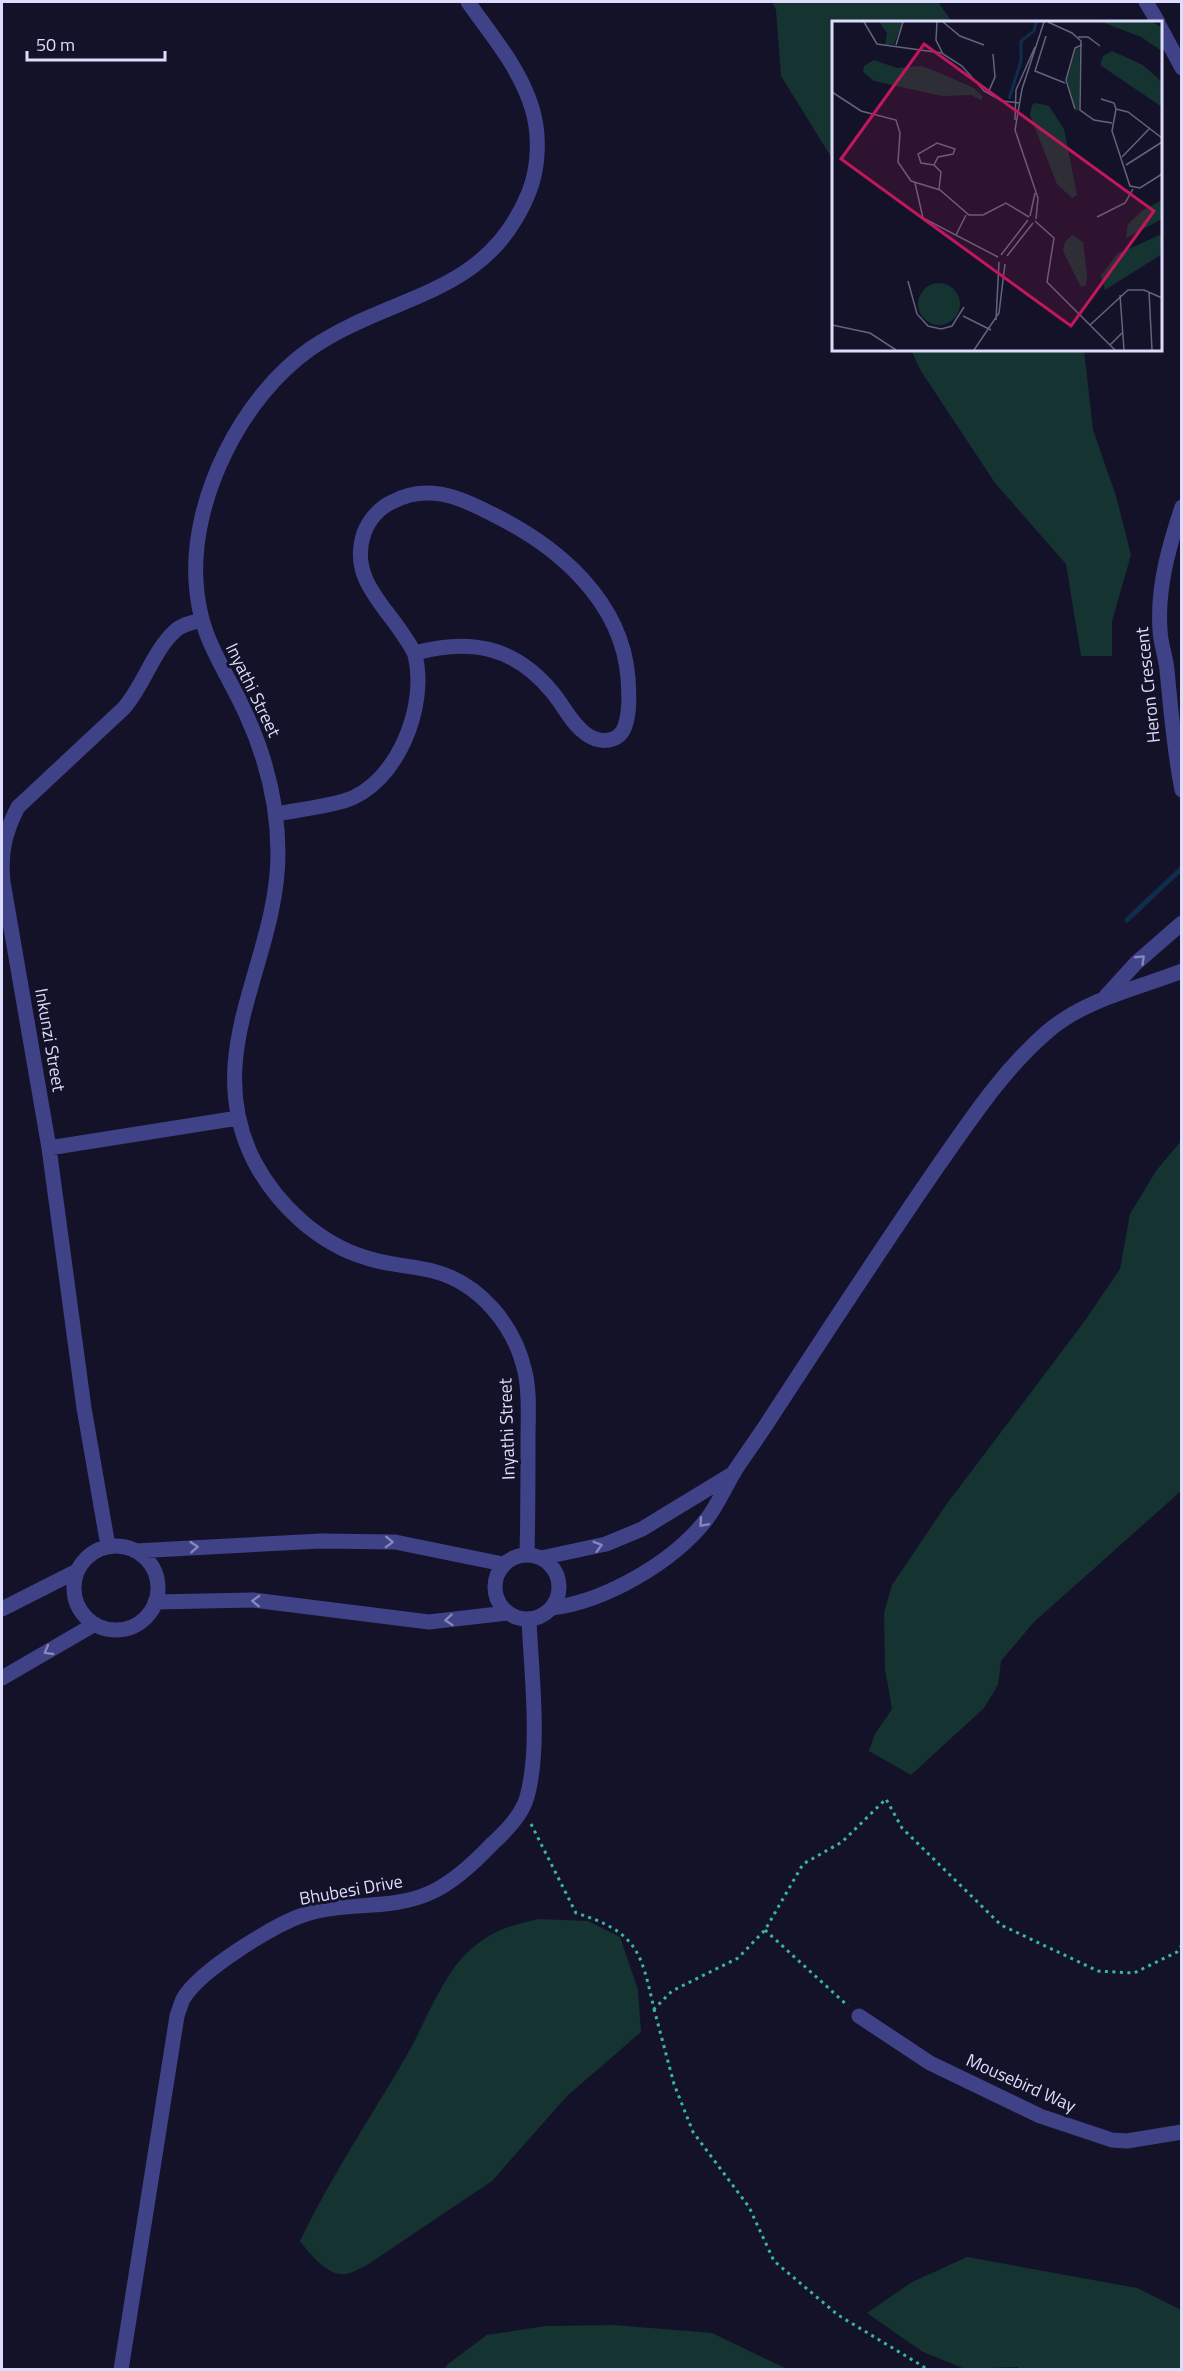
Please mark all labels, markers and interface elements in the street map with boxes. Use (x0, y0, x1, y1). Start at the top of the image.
inset map (832, 21, 1162, 351)
scale bar (27, 24, 165, 62)
text: 50 m (36, 31, 75, 58)
street label: Heron Crescent (1128, 625, 1167, 744)
street label: Inyathi Street (219, 638, 288, 742)
one-way arrow (1133, 955, 1144, 966)
street label: Inkunzi Street (28, 986, 73, 1094)
street label: Inyathi Street (491, 1377, 522, 1480)
one-way arrow (699, 1516, 710, 1526)
one-way arrow (384, 1536, 393, 1549)
one-way arrow (189, 1541, 198, 1554)
one-way arrow (592, 1541, 603, 1553)
one-way arrow (251, 1595, 260, 1607)
one-way arrow (445, 1613, 454, 1626)
one-way arrow (44, 1644, 54, 1655)
street label: Bhubesi Drive (297, 1867, 405, 1912)
street label: Mousebird Way (962, 2046, 1081, 2119)

